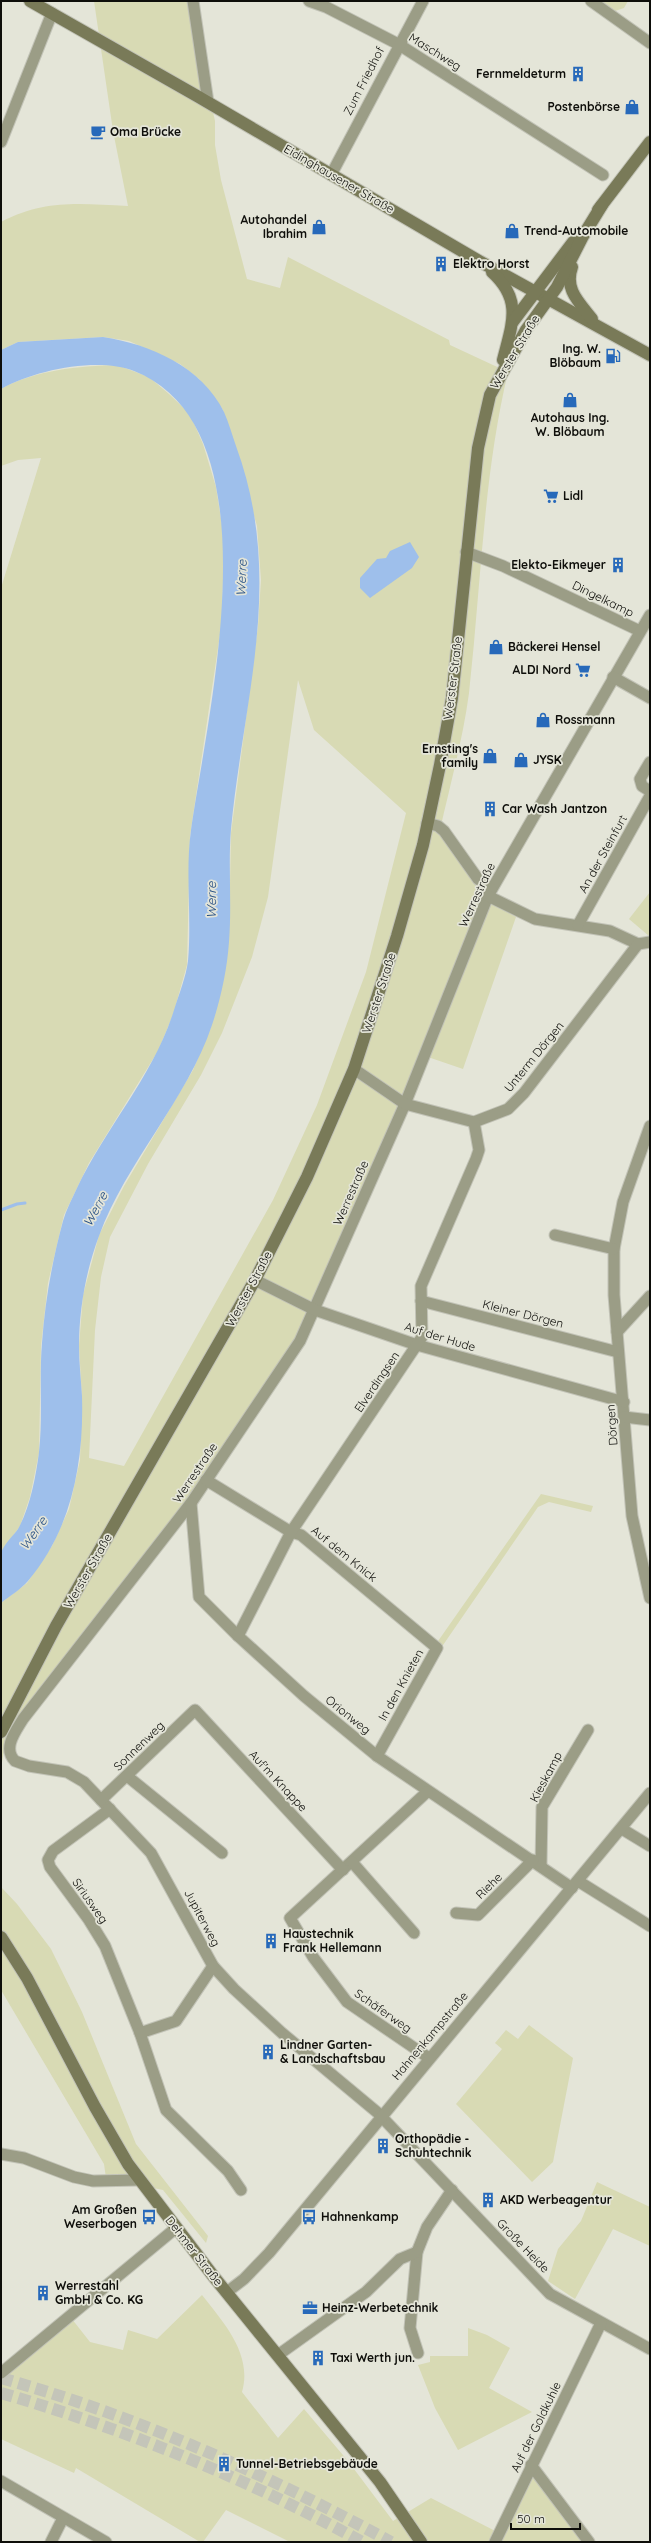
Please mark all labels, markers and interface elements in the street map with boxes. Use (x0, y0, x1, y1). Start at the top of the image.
street label: Maschweg (406, 30, 464, 74)
street label: Zum Friedhof (340, 43, 388, 118)
building icon: Fernmeldeturm (569, 65, 587, 83)
place label: Fernmeldeturm (476, 66, 566, 81)
shop icon: Postenbörse (623, 98, 641, 116)
place label: Postenbörse (547, 99, 620, 114)
cafe icon: Oma Brücke (89, 123, 107, 141)
place label: Oma Brücke (110, 124, 181, 139)
street label: Eidinghausener Straße (281, 141, 397, 216)
place label: Autohandel Ibrahim (240, 212, 307, 241)
shop icon: Autohandel Ibrahim (310, 218, 328, 236)
shop icon: Trend-Automobile (503, 222, 521, 240)
place label: Trend-Automobile (524, 223, 628, 238)
building icon: Elektro Horst (432, 255, 450, 273)
place label: Elektro Horst (453, 256, 530, 271)
street label: Werster Straße (487, 312, 543, 391)
place label: Ing. W. Blöbaum (549, 341, 601, 370)
fuel station icon: Ing. W. Blöbaum (604, 347, 622, 365)
shop icon: Autohaus Ing. W. Blöbaum (561, 391, 579, 409)
place label: Autohaus Ing. W. Blöbaum (531, 410, 609, 439)
supermarket icon: Lidl (542, 487, 560, 505)
place label: Lidl (563, 488, 583, 503)
building icon: Elekto-Eikmeyer (609, 556, 627, 574)
place label: Elekto-Eikmeyer (511, 557, 606, 572)
water label: Werre (232, 559, 250, 597)
street label: Dingelkamp (570, 577, 637, 620)
street label: Werster Straße (440, 635, 465, 720)
shop icon: Bäckerei Hensel (487, 638, 505, 656)
place label: Bäckerei Hensel (508, 639, 600, 654)
supermarket icon: ALDI Nord (574, 661, 592, 679)
place label: ALDI Nord (513, 662, 571, 677)
shop icon: Rossmann (534, 711, 552, 729)
place label: Rossmann (555, 712, 615, 727)
place label: Ernsting's family (422, 741, 478, 770)
shop icon: Ernsting's family (481, 747, 499, 765)
shop icon: JYSK (512, 751, 530, 769)
place label: JYSK (533, 752, 562, 767)
building icon: Car Wash Jantzon (481, 800, 499, 818)
place label: Car Wash Jantzon (502, 801, 607, 816)
street label: An der Steinfurt (575, 812, 630, 895)
street label: Werrestraße (455, 860, 498, 929)
water label: Werre (203, 881, 219, 918)
street label: Werster Straße (358, 951, 399, 1035)
street label: Unterm Dörgen (501, 1018, 567, 1095)
street label: Werrestraße (330, 1158, 372, 1228)
water label: Werre (79, 1188, 111, 1229)
street label: Werster Straße (222, 1248, 275, 1329)
street label: Kleiner Dörgen (481, 1296, 565, 1331)
street label: Auf der Hude (403, 1319, 478, 1355)
street label: Elverdingsen (351, 1348, 402, 1415)
street label: Dörgen (603, 1404, 620, 1446)
street label: Werrestraße (169, 1440, 220, 1506)
water label: Werre (16, 1513, 50, 1553)
street label: Auf dem Knick (308, 1522, 380, 1585)
street label: Werster Straße (60, 1531, 115, 1611)
street label: In den Knieten (375, 1646, 426, 1723)
street label: Orionweg (323, 1692, 374, 1737)
street label: Sonnenweg (110, 1718, 167, 1774)
street label: Auf'm Knappe (246, 1747, 311, 1815)
street label: Kieskamp (526, 1749, 565, 1805)
street label: Riehe (472, 1869, 505, 1902)
street label: Siriusweg (69, 1875, 112, 1926)
street label: Jupiterweg (181, 1887, 224, 1949)
place label: Haustechnik Frank Hellemann (283, 1926, 382, 1955)
building icon: Haustechnik Frank Hellemann (262, 1932, 280, 1950)
street label: Schäferweg (352, 1985, 415, 2036)
street label: Hahnenkampstraße (388, 1988, 471, 2083)
place label: Lindner Garten- & Landschaftsbau (280, 2037, 386, 2066)
building icon: Lindner Garten- & Landschaftsbau (259, 2043, 277, 2061)
place label: Orthopädie - Schuhtechnik (395, 2131, 472, 2160)
building icon: Orthopädie - Schuhtechnik (374, 2137, 392, 2155)
building icon: AKD Werbeagentur (479, 2191, 497, 2209)
place label: AKD Werbeagentur (500, 2192, 612, 2207)
place label: Am Großen Weserbogen (64, 2202, 137, 2231)
bus stop icon: Am Großen Weserbogen (140, 2208, 158, 2226)
bus stop icon: Hahnenkamp (300, 2208, 318, 2226)
place label: Hahnenkamp (321, 2209, 399, 2224)
street label: Dehmer Straße (162, 2213, 226, 2289)
street label: Große Heide (494, 2216, 553, 2276)
place label: Werrestahl GmbH & Co. KG (55, 2278, 143, 2307)
building icon: Werrestahl GmbH & Co. KG (34, 2284, 52, 2302)
office icon: Heinz-Werbetechnik (301, 2299, 319, 2317)
place label: Heinz-Werbetechnik (322, 2300, 438, 2315)
building icon: Taxi Werth jun. (309, 2349, 327, 2367)
place label: Taxi Werth jun. (330, 2350, 415, 2365)
street label: Auf der Goldkuhle (507, 2379, 564, 2475)
building icon: Tunnel-Betriebsgebäude (215, 2455, 233, 2473)
place label: Tunnel-Betriebsgebäude (236, 2456, 378, 2471)
scale bar (511, 2505, 580, 2531)
text: 50 m (517, 2511, 545, 2526)

